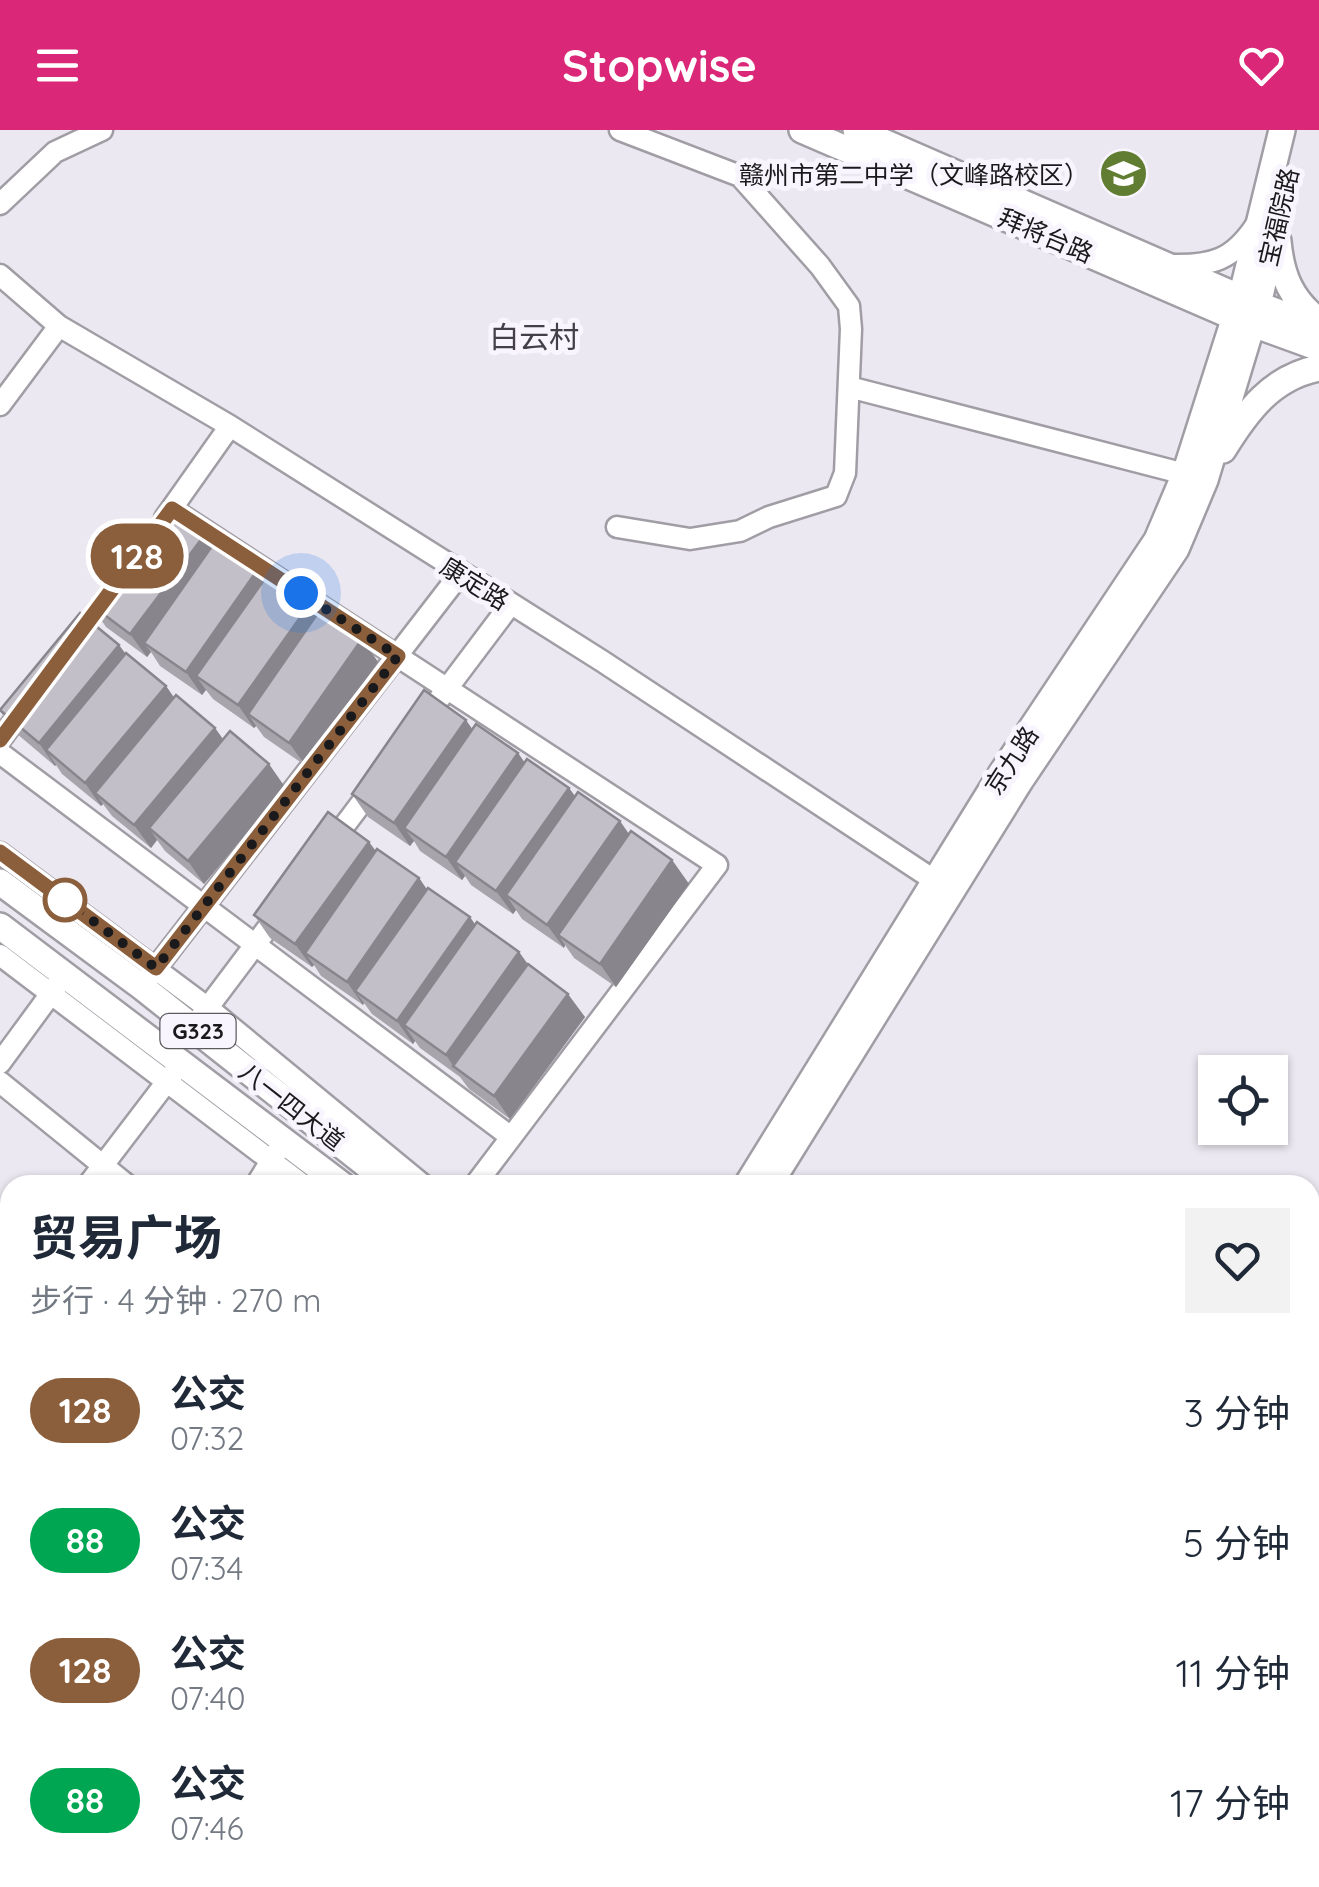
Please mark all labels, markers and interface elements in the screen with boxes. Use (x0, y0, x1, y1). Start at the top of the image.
text: Stopwise (562, 37, 757, 93)
icon: menu (30, 38, 85, 93)
icon: heart (1234, 38, 1289, 93)
school or university icon: 赣州市第二中学（文峰路校区） (1098, 148, 1150, 200)
place label: 赣州市第二中学（文峰路校区） (739, 159, 1089, 190)
street label: 宝福院路 (1252, 165, 1304, 269)
street label: 拜将台路 (994, 201, 1098, 269)
district label: 白云村 (489, 318, 579, 356)
line badge: 128 (80, 524, 194, 588)
text: 128 (111, 534, 163, 578)
street label: 康定路 (435, 550, 515, 616)
your location (276, 568, 326, 618)
street label: 京九路 (978, 720, 1044, 800)
unlabelled marker (44, 879, 86, 921)
road number: G323 (160, 1014, 236, 1048)
street label: 八一四大道 (233, 1055, 351, 1157)
map controls (1198, 1055, 1288, 1145)
button: locate (1198, 1055, 1288, 1145)
text: 贸易广场 (30, 1207, 222, 1267)
button: heart (1185, 1208, 1290, 1313)
text: 步行 · 4 分钟 · 270 m (30, 1280, 322, 1320)
text: 公交 (170, 1369, 246, 1417)
text: 128 (59, 1388, 111, 1432)
text: 3 分钟 (1184, 1389, 1290, 1437)
text: 07:32 (170, 1418, 244, 1458)
text: 公交 (170, 1499, 246, 1547)
text: 88 (66, 1518, 104, 1562)
text: 5 分钟 (1183, 1519, 1290, 1567)
text: 07:34 (170, 1548, 243, 1588)
text: 公交 (170, 1629, 246, 1677)
text: 128 (59, 1648, 111, 1692)
text: 11 分钟 (1176, 1649, 1290, 1697)
text: 07:40 (170, 1678, 246, 1718)
text: 公交 (170, 1759, 246, 1807)
text: 88 (66, 1778, 104, 1822)
text: 17 分钟 (1170, 1779, 1290, 1827)
text: 07:46 (170, 1808, 244, 1848)

